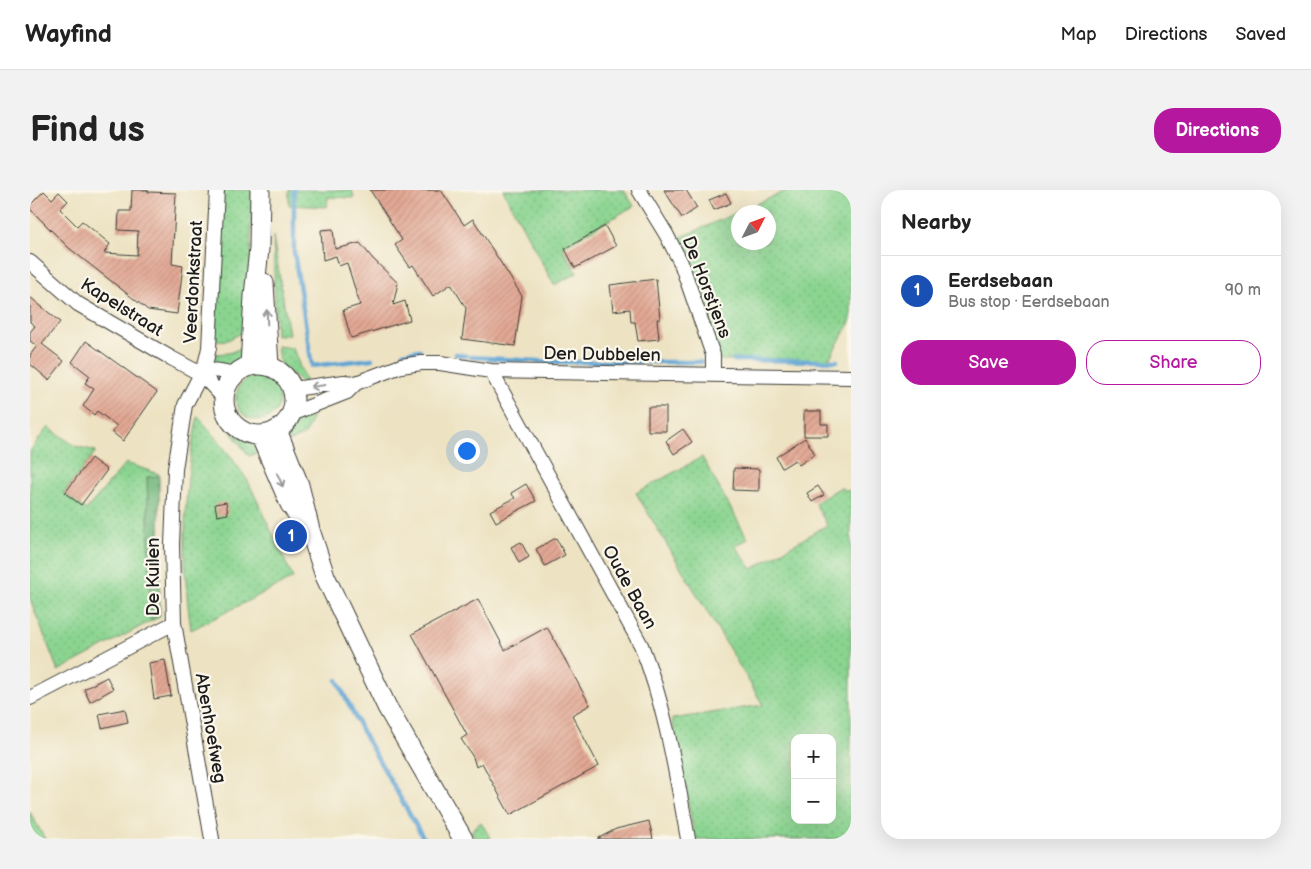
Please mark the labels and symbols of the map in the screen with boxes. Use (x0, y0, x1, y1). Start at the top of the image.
north arrow (731, 205, 776, 250)
street label: Veerdonkstraat (180, 219, 207, 344)
street label: De Horstjens (677, 233, 736, 341)
street label: Kapelstraat (77, 274, 167, 341)
one-way arrow (262, 309, 271, 325)
street label: Den Dubbelen (543, 343, 661, 366)
one-way arrow (311, 381, 327, 391)
your location (454, 438, 480, 464)
one-way arrow (275, 472, 285, 487)
pin: 1 (275, 517, 307, 555)
street label: De Kuilen (143, 538, 164, 616)
street label: Oude Baan (598, 542, 661, 633)
street label: Abenhoefweg (190, 671, 231, 785)

